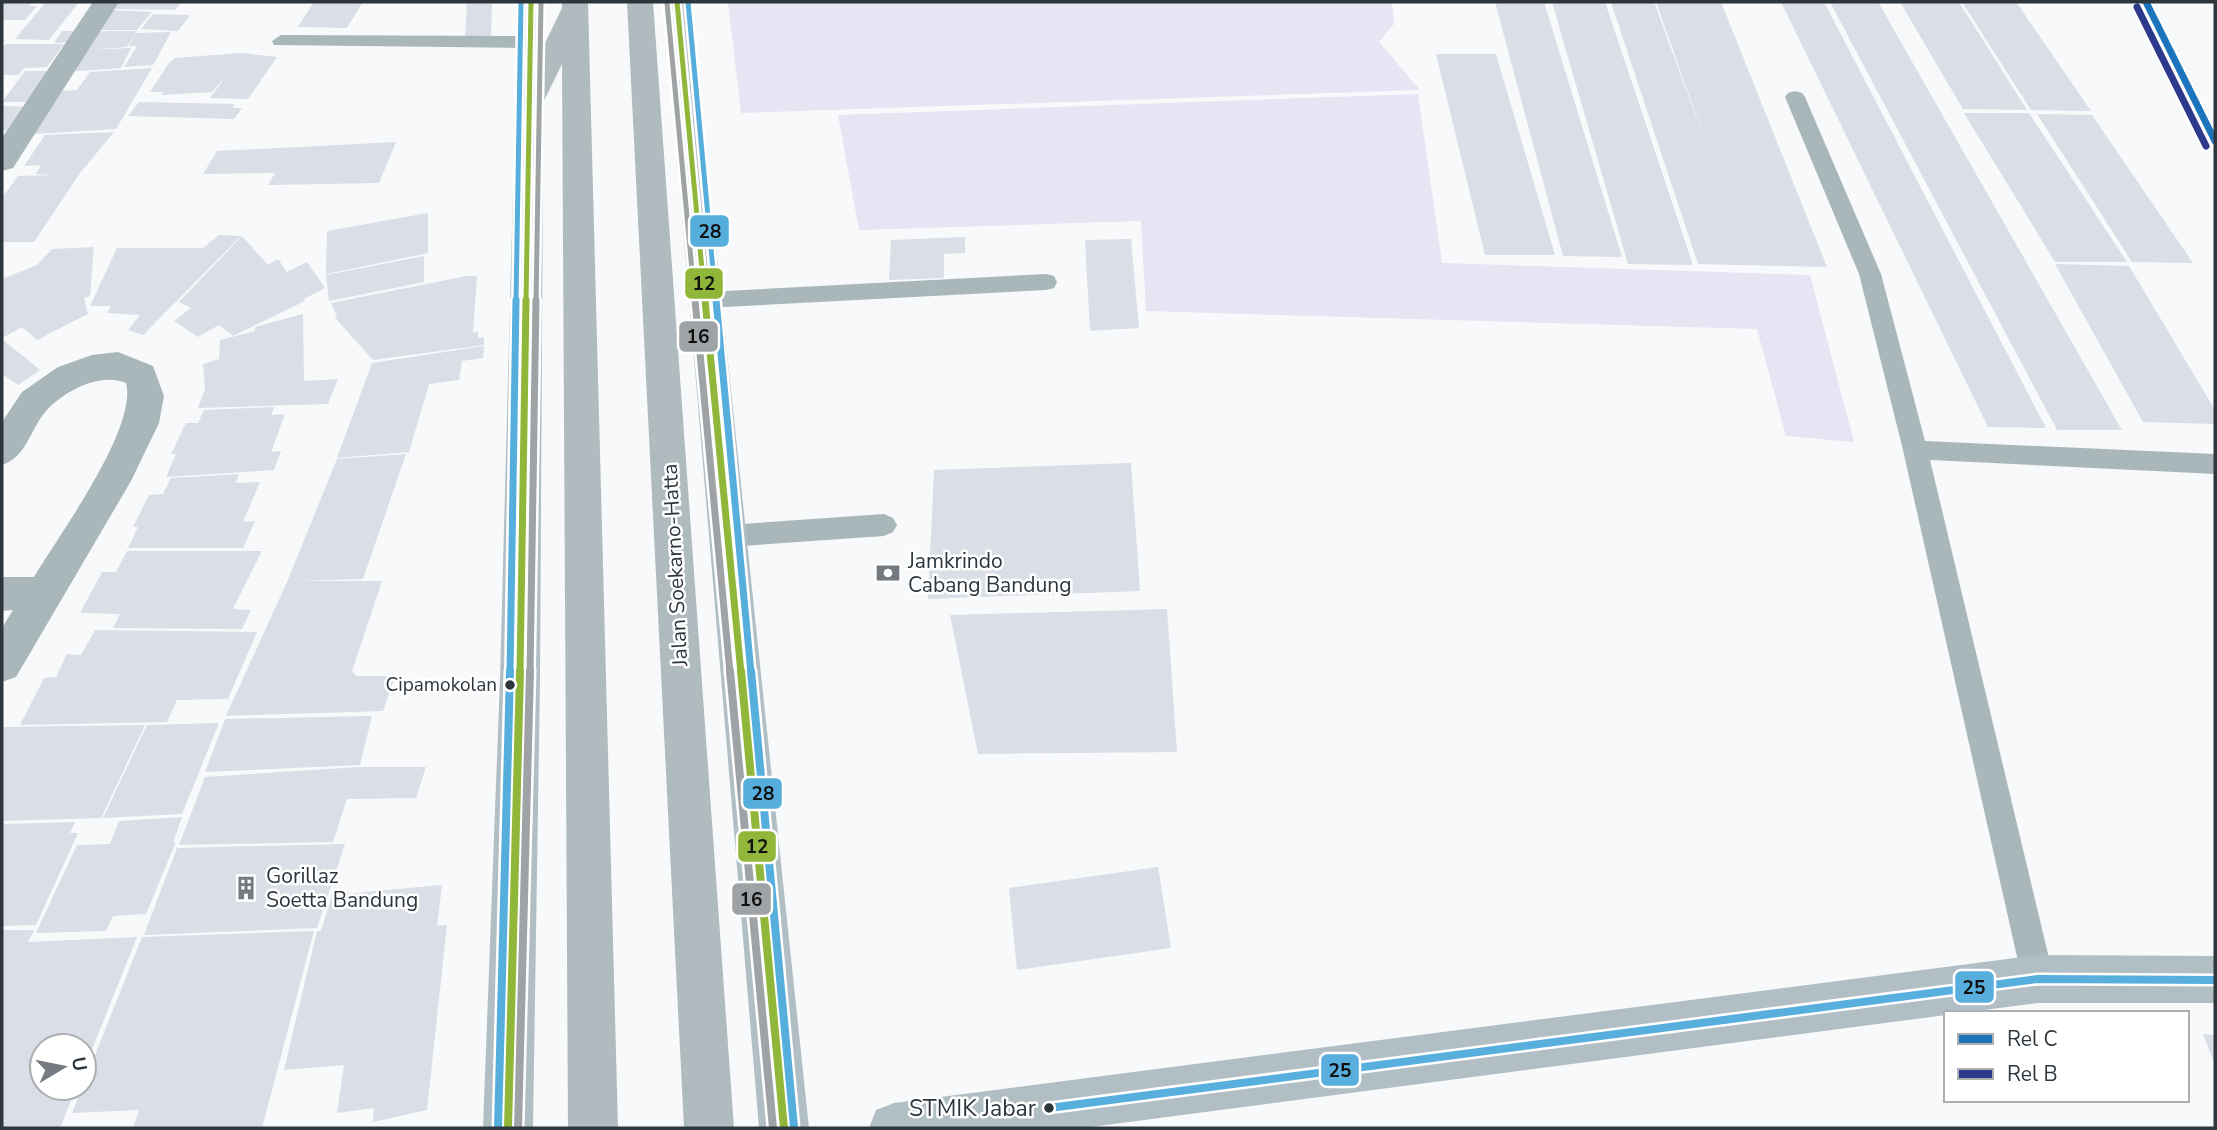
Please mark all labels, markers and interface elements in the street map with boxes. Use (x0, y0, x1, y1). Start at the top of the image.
line badge: 28 (689, 214, 730, 248)
text: 28 (699, 219, 721, 245)
line badge: 12 (684, 267, 724, 300)
text: 12 (693, 271, 715, 297)
line badge: 16 (678, 320, 719, 353)
text: 16 (687, 324, 709, 350)
street label: Jalan Soekarno-Hatta (656, 463, 694, 668)
place label: Jamkrindo Cabang Bandung (907, 547, 1071, 599)
bank icon: Jamkrindo Cabang Bandung (874, 559, 902, 587)
place label: Cipamokolan (386, 672, 497, 698)
marker: Cipamokolan (503, 678, 517, 692)
line badge: 28 (742, 777, 783, 810)
text: 28 (752, 781, 774, 807)
line badge: 12 (737, 830, 777, 863)
text: 12 (746, 834, 768, 860)
place label: Gorillaz Soetta Bandung (266, 862, 418, 914)
building icon: Gorillaz Soetta Bandung (232, 874, 260, 902)
line badge: 16 (731, 882, 772, 916)
text: 16 (740, 887, 762, 913)
line badge: 25 (1954, 970, 1995, 1004)
text: 25 (1963, 975, 1985, 1001)
legend (1944, 1011, 2189, 1102)
text: Rel C (2007, 1025, 2058, 1053)
north arrow (28, 1032, 98, 1102)
line badge: 25 (1320, 1053, 1360, 1087)
text: U (65, 1055, 93, 1073)
text: 25 (1329, 1058, 1351, 1084)
text: Rel B (2007, 1060, 2058, 1088)
place label: STMIK Jabar (909, 1093, 1037, 1124)
marker: STMIK Jabar (1042, 1101, 1056, 1115)

